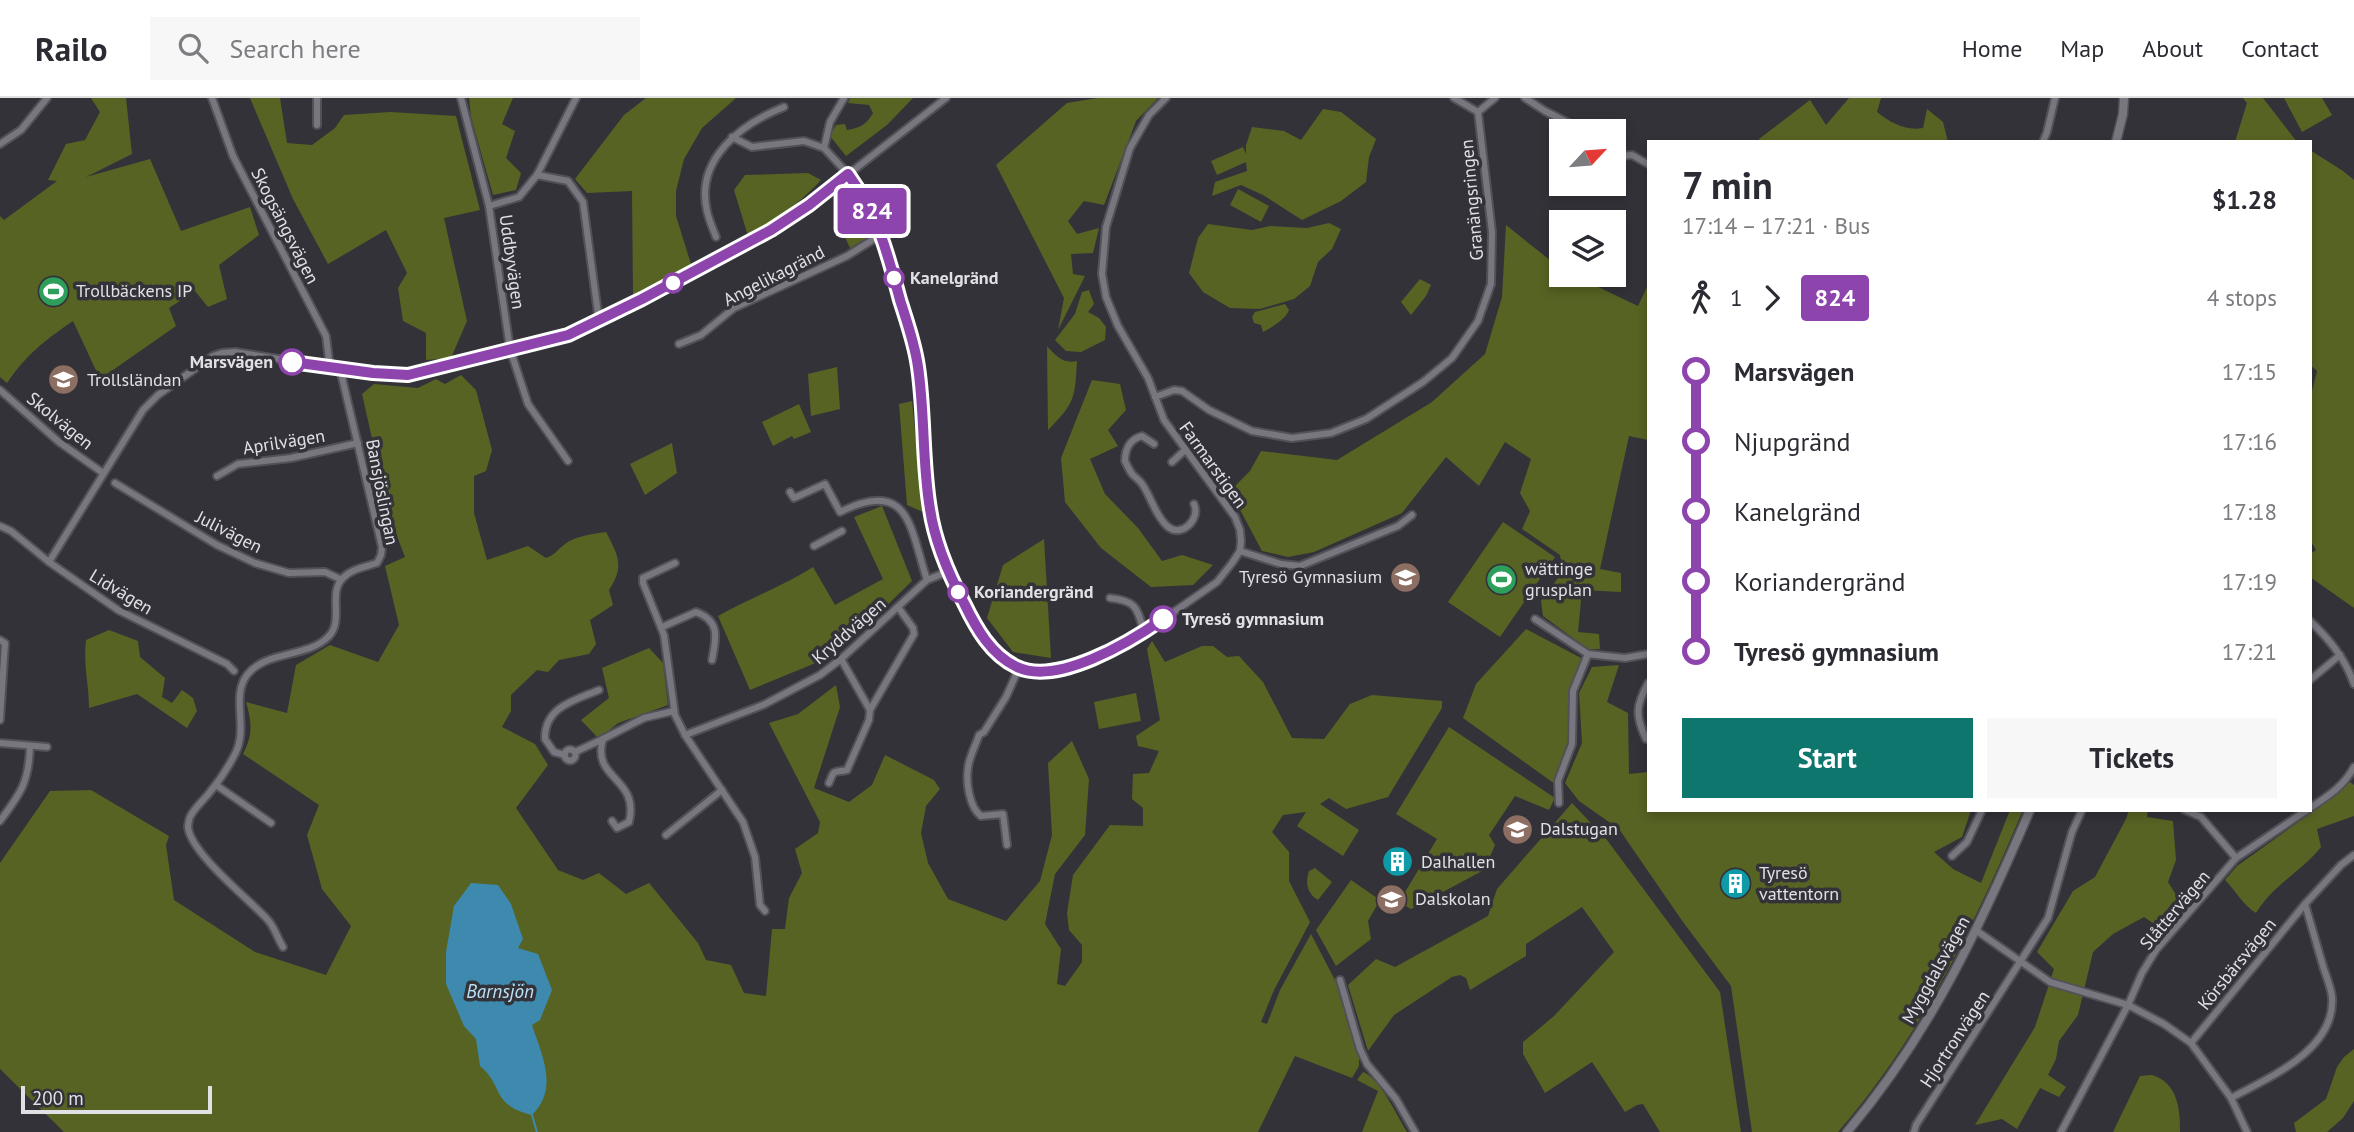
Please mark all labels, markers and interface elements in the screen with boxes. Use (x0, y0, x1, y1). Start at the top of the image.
search box (150, 17, 640, 80)
text: Railo (35, 27, 108, 70)
icon: search (174, 29, 212, 67)
text: Search here (230, 32, 361, 65)
text: Home (1962, 33, 2022, 64)
text: Map (2060, 33, 2104, 64)
text: About (2142, 33, 2203, 64)
text: Contact (2241, 33, 2319, 64)
north arrow (1549, 119, 1626, 196)
map controls (1549, 119, 1626, 287)
street label: Granängsringen (1455, 139, 1488, 262)
text: 7 min (1682, 160, 1773, 209)
street label: Skogsängsvägen (246, 164, 325, 288)
text: $1.28 (2212, 183, 2277, 216)
line badge: 824 (832, 188, 912, 234)
text: 824 (852, 195, 892, 226)
button: layers (1549, 210, 1626, 287)
text: 17:14 – 17:21 · Bus (1682, 211, 1870, 240)
street label: Uddbyvägen (494, 213, 531, 311)
street label: Angelikagränd (719, 240, 828, 311)
place label: Kanelgränd (910, 266, 998, 289)
marker: Kanelgränd (884, 268, 904, 288)
unlabelled marker (663, 273, 683, 293)
sports icon: Trollbäckens IP (36, 274, 70, 308)
place label: Trollbäckens IP (76, 279, 192, 302)
icon: walk (1682, 279, 1720, 317)
icon: forward (1753, 279, 1791, 317)
text: 824 (1815, 282, 1855, 313)
text: 1 (1730, 283, 1743, 312)
text: 4 stops (2207, 283, 2277, 312)
marker: Marsvägen (279, 349, 305, 375)
place label: Marsvägen (190, 350, 273, 373)
text: Marsvägen (1734, 355, 1854, 388)
text: 17:15 (2222, 357, 2277, 386)
school or university icon: Trollsländan (47, 363, 81, 397)
place label: Trollsländan (87, 368, 181, 391)
street label: Skolvägen (22, 387, 98, 454)
street label: Farmarstigen (1174, 417, 1252, 512)
street label: Aprilvägen (241, 424, 327, 459)
text: Njupgränd (1734, 425, 1850, 458)
text: 17:16 (2222, 427, 2277, 456)
street label: Bansjöslingan (361, 437, 404, 547)
text: Kanelgränd (1734, 495, 1861, 528)
text: 17:18 (2222, 497, 2277, 526)
street label: Julivägen (191, 505, 266, 558)
place label: wättinge grusplan (1525, 557, 1593, 601)
school or university icon: Tyresö Gymnasium (1388, 560, 1422, 594)
sports icon: wättinge grusplan (1485, 562, 1519, 596)
street label: Lidvägen (85, 564, 157, 619)
place label: Tyresö Gymnasium (1239, 565, 1382, 588)
text: Koriandergränd (1734, 565, 1905, 598)
text: 17:19 (2222, 567, 2277, 596)
place label: Koriandergränd (974, 580, 1093, 603)
marker: Koriandergränd (948, 582, 968, 602)
street label: Kryddvägen (807, 592, 890, 669)
marker: Tyresö gymnasium (1150, 606, 1176, 632)
place label: Tyresö gymnasium (1182, 607, 1324, 630)
text: Tyresö gymnasium (1734, 635, 1939, 668)
text: 17:21 (2222, 637, 2277, 666)
button: Start (1682, 718, 1973, 798)
button: Tickets (1987, 718, 2277, 798)
school or university icon: Dalstugan (1500, 812, 1534, 846)
place label: Dalstugan (1540, 817, 1618, 840)
building icon: Dalhallen (1381, 845, 1415, 879)
place label: Dalhallen (1421, 850, 1495, 873)
place label: Tyresö vattentorn (1759, 861, 1839, 905)
street label: Slåttervägen (2135, 865, 2215, 954)
building icon: Tyresö vattentorn (1719, 866, 1753, 900)
school or university icon: Dalskolan (1375, 882, 1409, 916)
place label: Dalskolan (1415, 887, 1491, 910)
street label: Myggdalsvägen (1897, 912, 1975, 1028)
street label: Körsbärsvägen (2192, 913, 2281, 1014)
water label: Barnsjön (466, 979, 534, 1003)
street label: Hjortronvägen (1915, 986, 1995, 1092)
scale bar (21, 1083, 212, 1115)
text: 200 m (32, 1086, 84, 1110)

